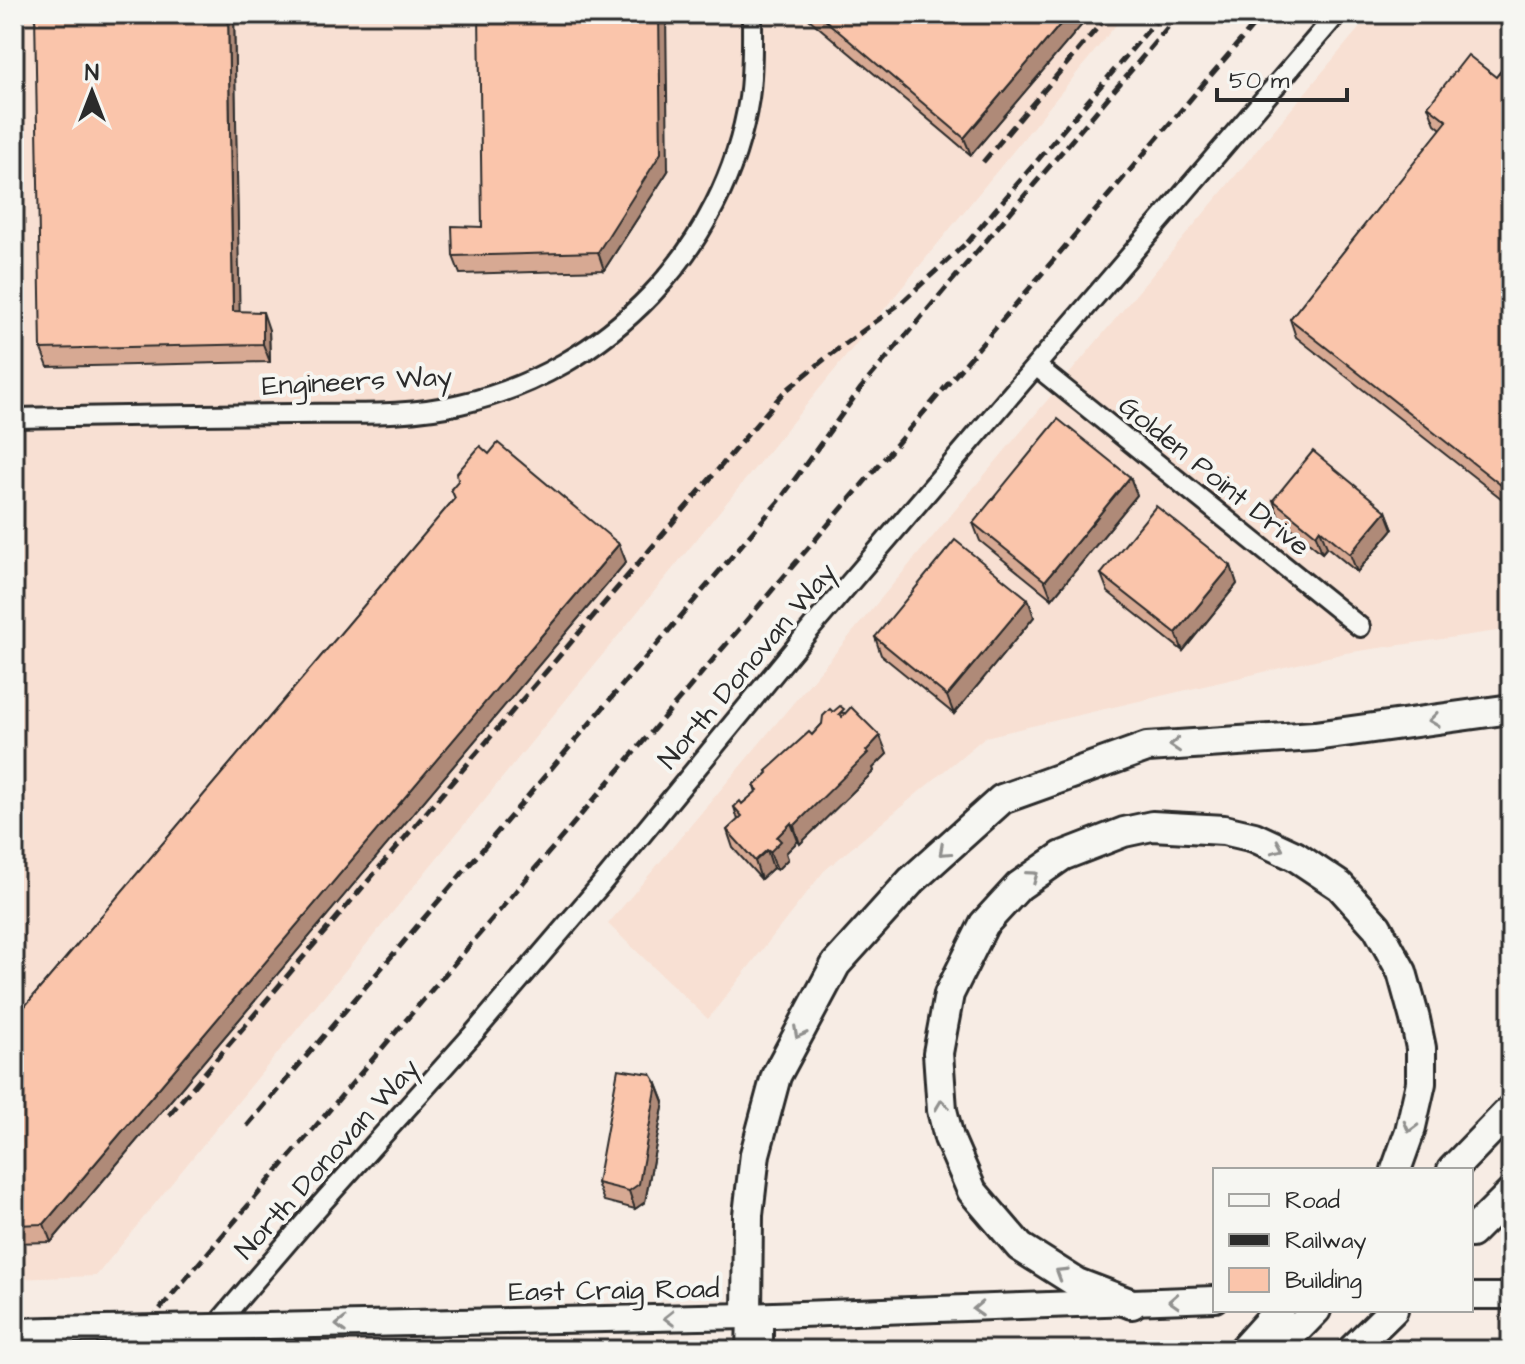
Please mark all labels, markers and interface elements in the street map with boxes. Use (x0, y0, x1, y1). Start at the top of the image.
north arrow (52, 52, 132, 132)
scale bar (1217, 52, 1347, 102)
text: N (85, 58, 99, 89)
text: 50 m (1229, 64, 1290, 98)
street label: Engineers Way (261, 357, 453, 408)
street label: Golden Point Drive (1110, 387, 1318, 566)
street label: North Donovan Way (649, 554, 847, 779)
one-way arrow (1427, 711, 1441, 728)
one-way arrow (1168, 736, 1181, 753)
one-way arrow (1270, 839, 1285, 855)
one-way arrow (939, 841, 954, 856)
one-way arrow (1025, 871, 1039, 886)
one-way arrow (794, 1025, 809, 1039)
street label: North Donovan Way (226, 1050, 430, 1270)
one-way arrow (934, 1099, 951, 1112)
one-way arrow (1403, 1120, 1420, 1134)
legend (1213, 1168, 1473, 1312)
text: Road (1285, 1184, 1340, 1218)
text: Railway (1285, 1224, 1367, 1259)
text: Building (1285, 1264, 1362, 1299)
one-way arrow (1055, 1267, 1070, 1282)
street label: East Craig Road (508, 1269, 720, 1313)
one-way arrow (1167, 1293, 1180, 1310)
one-way arrow (971, 1300, 984, 1317)
one-way arrow (662, 1309, 675, 1327)
one-way arrow (334, 1316, 347, 1334)

